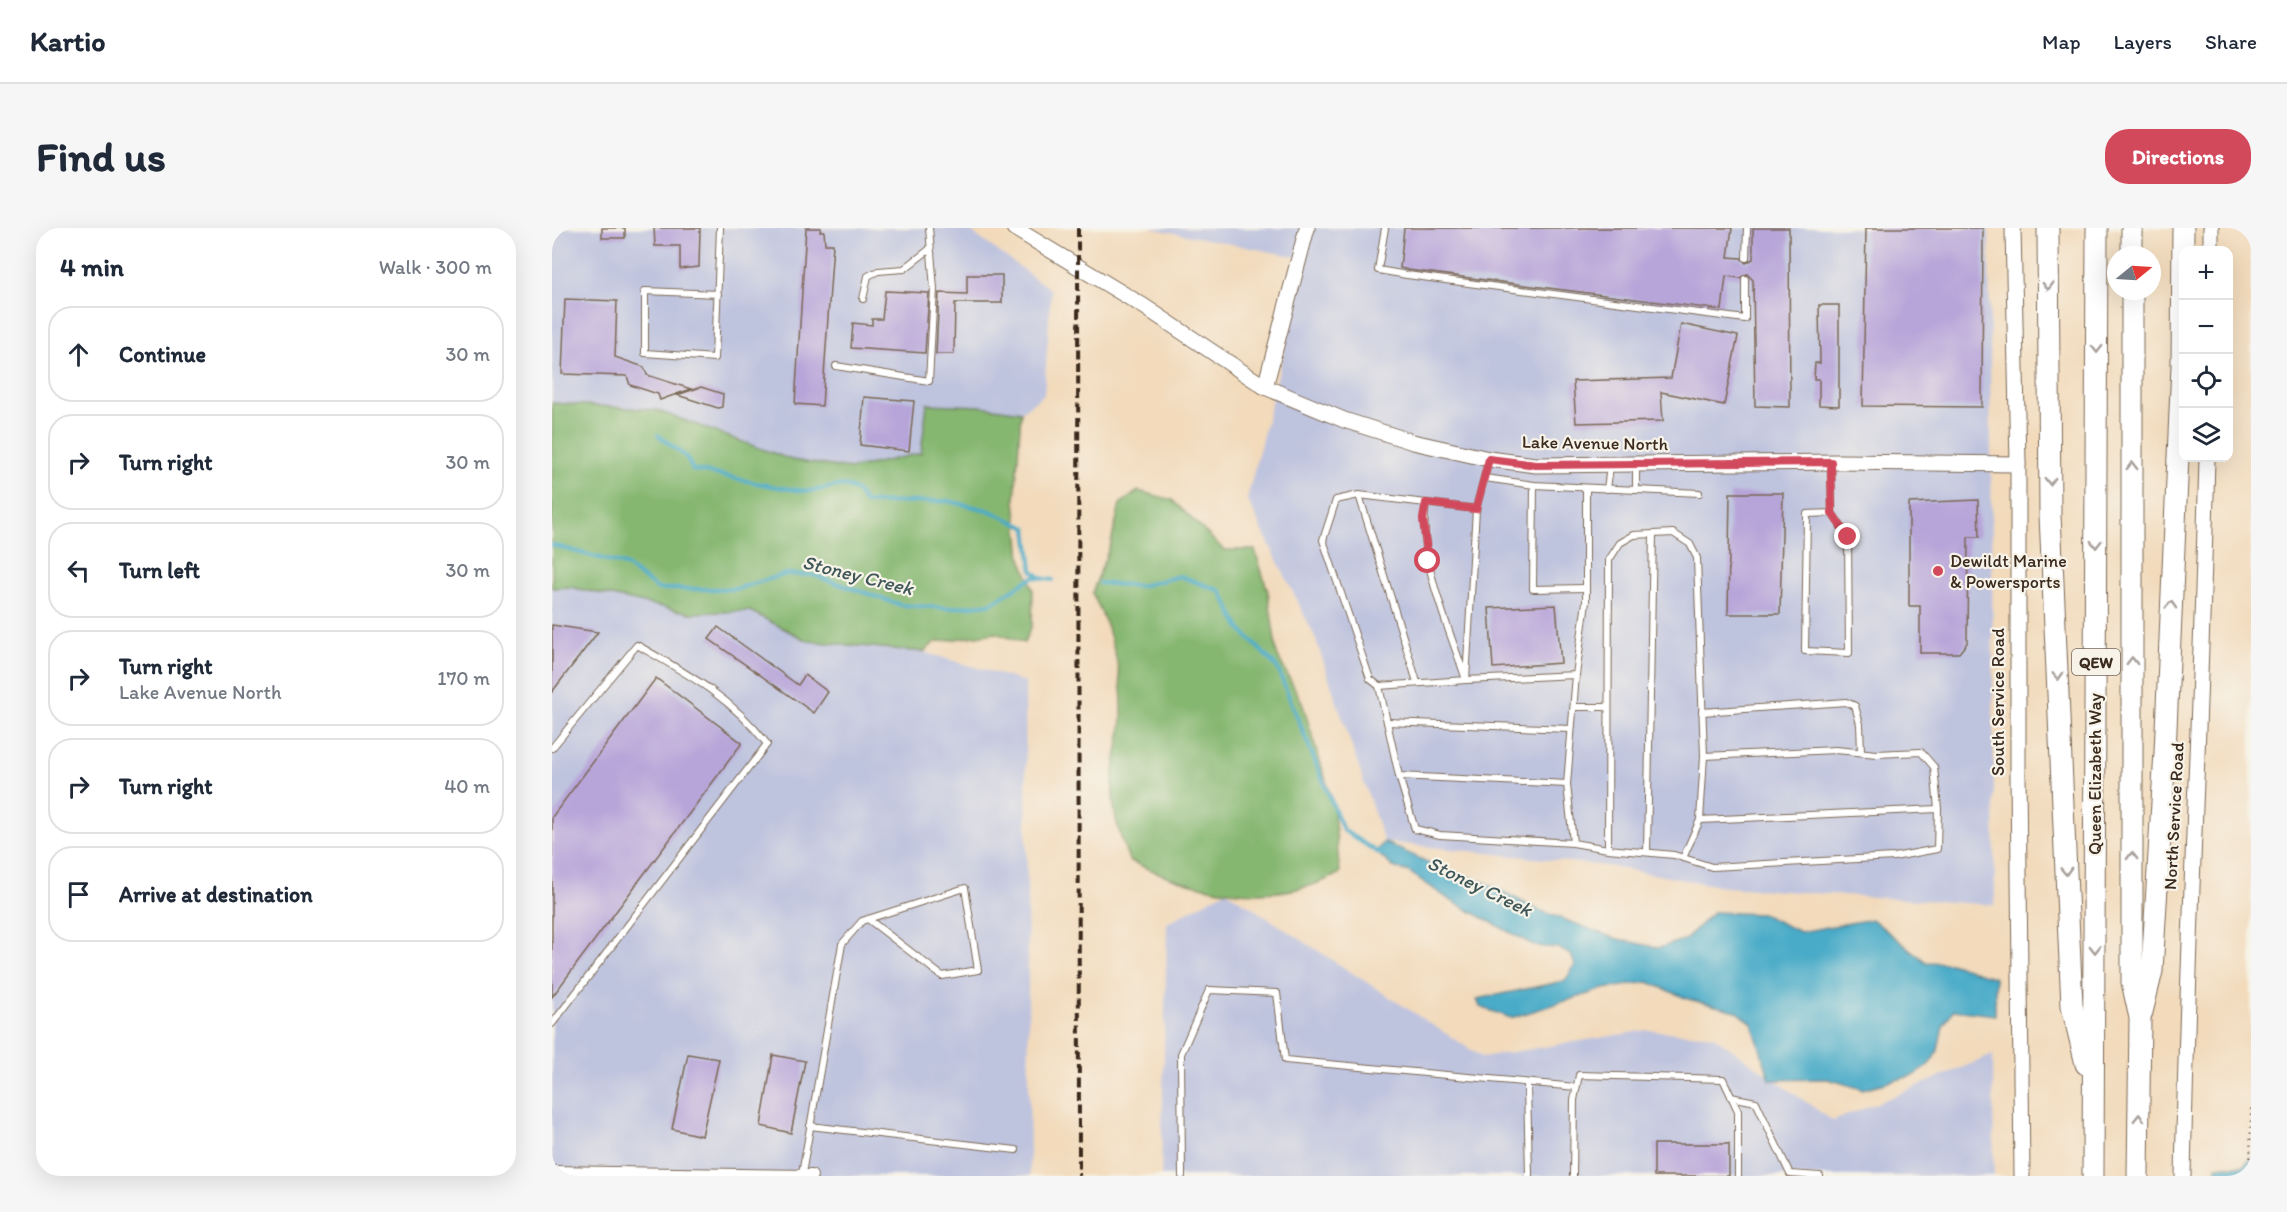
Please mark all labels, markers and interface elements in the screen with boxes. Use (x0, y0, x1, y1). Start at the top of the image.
text: Kartio (30, 24, 105, 58)
text: Map (2042, 29, 2081, 54)
text: Layers (2114, 29, 2172, 54)
text: Share (2205, 29, 2257, 54)
button: Directions (2105, 129, 2251, 184)
text: Find us (36, 131, 166, 182)
north arrow (2107, 246, 2161, 300)
map controls (2179, 246, 2233, 462)
button: + (2179, 246, 2233, 300)
text: 4 min (60, 251, 124, 283)
text: Walk · 300 m (379, 255, 492, 279)
one-way arrow (2042, 282, 2054, 291)
button: − (2179, 300, 2233, 354)
icon: ahead (62, 338, 95, 371)
text: Continue (119, 341, 206, 368)
text: 30 m (445, 342, 490, 366)
one-way arrow (2091, 345, 2103, 354)
button: locate (2179, 354, 2233, 408)
button: layers (2179, 408, 2233, 462)
street label: Lake Avenue North (1522, 431, 1669, 455)
icon: right (62, 446, 95, 479)
text: Turn right (119, 449, 213, 476)
text: 30 m (445, 450, 490, 474)
one-way arrow (2126, 461, 2138, 470)
one-way arrow (2044, 477, 2056, 486)
route end (1834, 523, 1860, 549)
one-way arrow (2090, 540, 2102, 549)
route start (1414, 547, 1440, 573)
water label: Stoney Creek (800, 550, 918, 601)
place label: Dewildt Marine & Powersports (1950, 550, 2067, 593)
icon: left (62, 554, 95, 587)
text: Turn left (119, 557, 200, 584)
text: 30 m (445, 558, 490, 582)
marker: Dewildt Marine & Powersports (1931, 564, 1945, 578)
one-way arrow (2165, 600, 2178, 609)
street label: South Service Road (1987, 628, 2009, 776)
road number: QEW (2072, 649, 2120, 675)
text: Turn right (119, 653, 213, 680)
one-way arrow (2126, 656, 2138, 665)
icon: right (62, 662, 95, 695)
text: 170 m (437, 666, 490, 690)
one-way arrow (2051, 672, 2064, 681)
text: Lake Avenue North (119, 680, 282, 704)
street label: Queen Elizabeth Way (2084, 692, 2106, 855)
street label: North Service Road (2159, 741, 2189, 890)
icon: right (62, 770, 95, 803)
text: Turn right (119, 773, 213, 800)
text: 40 m (444, 774, 490, 798)
water label: Stoney Creek (1424, 850, 1538, 922)
one-way arrow (2126, 851, 2138, 860)
one-way arrow (2060, 867, 2072, 876)
icon: arrive (62, 878, 95, 911)
text: Arrive at destination (119, 881, 313, 908)
one-way arrow (2089, 945, 2101, 954)
one-way arrow (2133, 1113, 2145, 1122)

